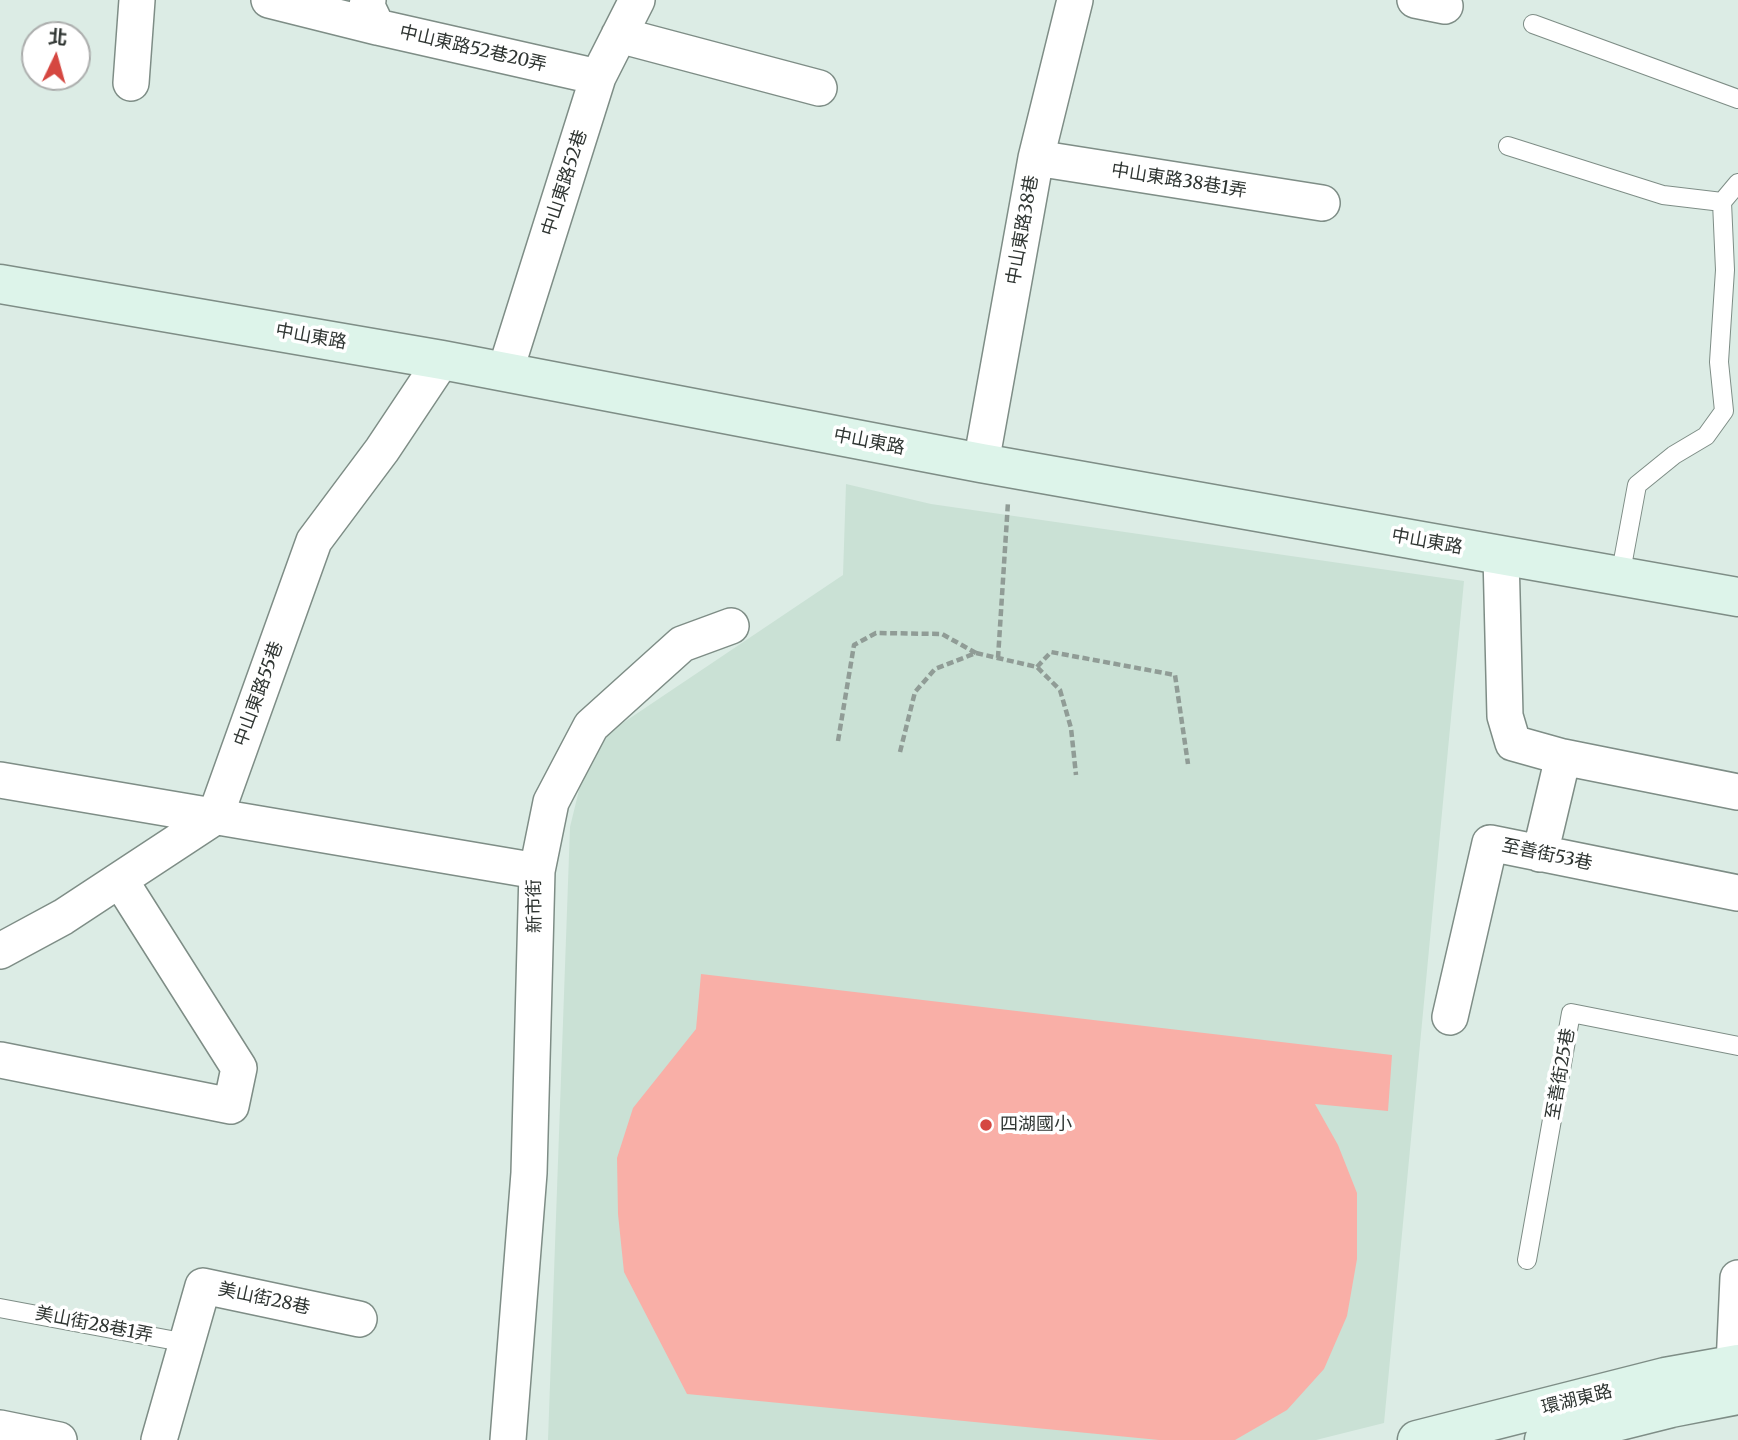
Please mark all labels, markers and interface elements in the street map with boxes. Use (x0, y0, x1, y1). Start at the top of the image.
north arrow (21, 21, 91, 91)
street label: 中山東路52巷20弄 (397, 22, 549, 76)
text: 北 (47, 24, 68, 50)
street label: 中山東路52巷 (538, 127, 592, 239)
street label: 中山東路38巷1弄 (1110, 160, 1248, 202)
street label: 中山東路38巷 (1003, 174, 1043, 286)
street label: 中山東路 (274, 320, 348, 354)
street label: 中山東路 (832, 425, 906, 459)
street label: 中山東路 (1390, 525, 1464, 559)
street label: 中山東路55巷 (230, 639, 288, 749)
street label: 至善街53巷 (1500, 835, 1594, 875)
street label: 新市街 (524, 879, 546, 933)
street label: 至善街25巷 (1542, 1027, 1580, 1121)
place label: 四湖國小 (1000, 1114, 1072, 1136)
marker: 四湖國小 (978, 1117, 994, 1133)
street label: 美山街28巷 (216, 1279, 312, 1319)
street label: 美山街28巷1弄 (33, 1303, 155, 1347)
street label: 環湖東路 (1539, 1381, 1615, 1419)

